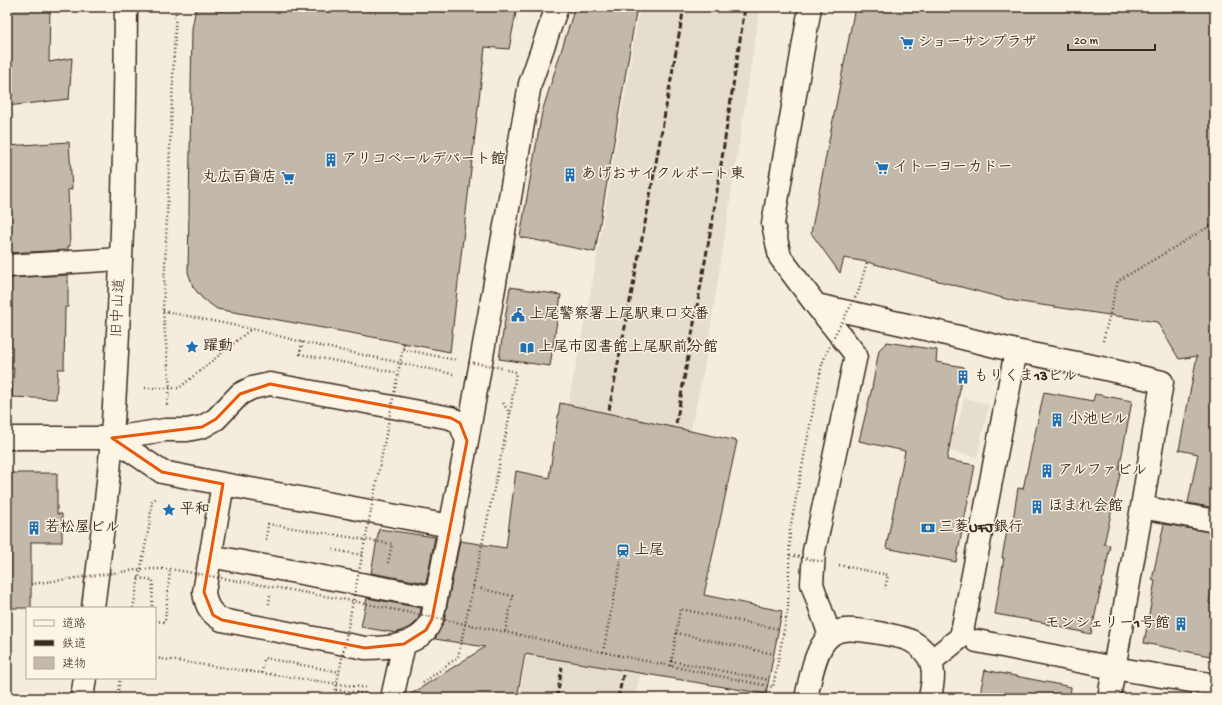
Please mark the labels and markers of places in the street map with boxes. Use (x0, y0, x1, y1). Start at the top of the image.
place label: ショーサンプラザ (918, 34, 1037, 52)
supermarket icon: ショーサンプラザ (899, 35, 915, 51)
place label: アリコベールデパート館 (342, 150, 506, 169)
building icon: アリコベールデパート館 (323, 152, 339, 168)
place label: イトーヨーカドー (893, 159, 1012, 177)
supermarket icon: イトーヨーカドー (874, 160, 890, 176)
place label: あげおサイクルポート東 (581, 165, 745, 184)
building icon: あげおサイクルポート東 (562, 167, 578, 183)
place label: 丸広百貨店 (202, 168, 277, 187)
supermarket icon: 丸広百貨店 (280, 170, 296, 186)
place label: 上尾警察署上尾駅東口交番 (529, 305, 709, 324)
public building icon: 上尾警察署上尾駅東口交番 (510, 307, 526, 323)
place label: 躍動 (203, 337, 233, 356)
place label: 上尾市図書館上尾駅前分館 (538, 338, 718, 357)
place icon: 躍動 (184, 339, 200, 355)
library icon: 上尾市図書館上尾駅前分館 (519, 340, 535, 356)
place label: もりくま13ビル (974, 368, 1078, 386)
building icon: もりくま13ビル (955, 369, 971, 385)
place label: 小池ビル (1068, 410, 1128, 429)
building icon: 小池ビル (1049, 412, 1065, 428)
place label: アルファビル (1058, 462, 1147, 480)
building icon: アルファビル (1039, 463, 1055, 479)
place label: ほまれ会館 (1048, 497, 1123, 516)
building icon: ほまれ会館 (1029, 499, 1045, 515)
place label: 平和 (180, 501, 210, 519)
place icon: 平和 (161, 502, 177, 518)
place label: 若松屋ビル (45, 518, 120, 537)
place label: 三菱UFJ銀行 (939, 518, 1023, 537)
building icon: 若松屋ビル (26, 520, 42, 536)
bank icon: 三菱UFJ銀行 (920, 520, 936, 536)
place label: 上尾 (634, 542, 664, 560)
station icon: 上尾 (615, 543, 631, 559)
place label: モンシェリー1号館 (1045, 614, 1170, 633)
building icon: モンシェリー1号館 (1173, 616, 1189, 632)

